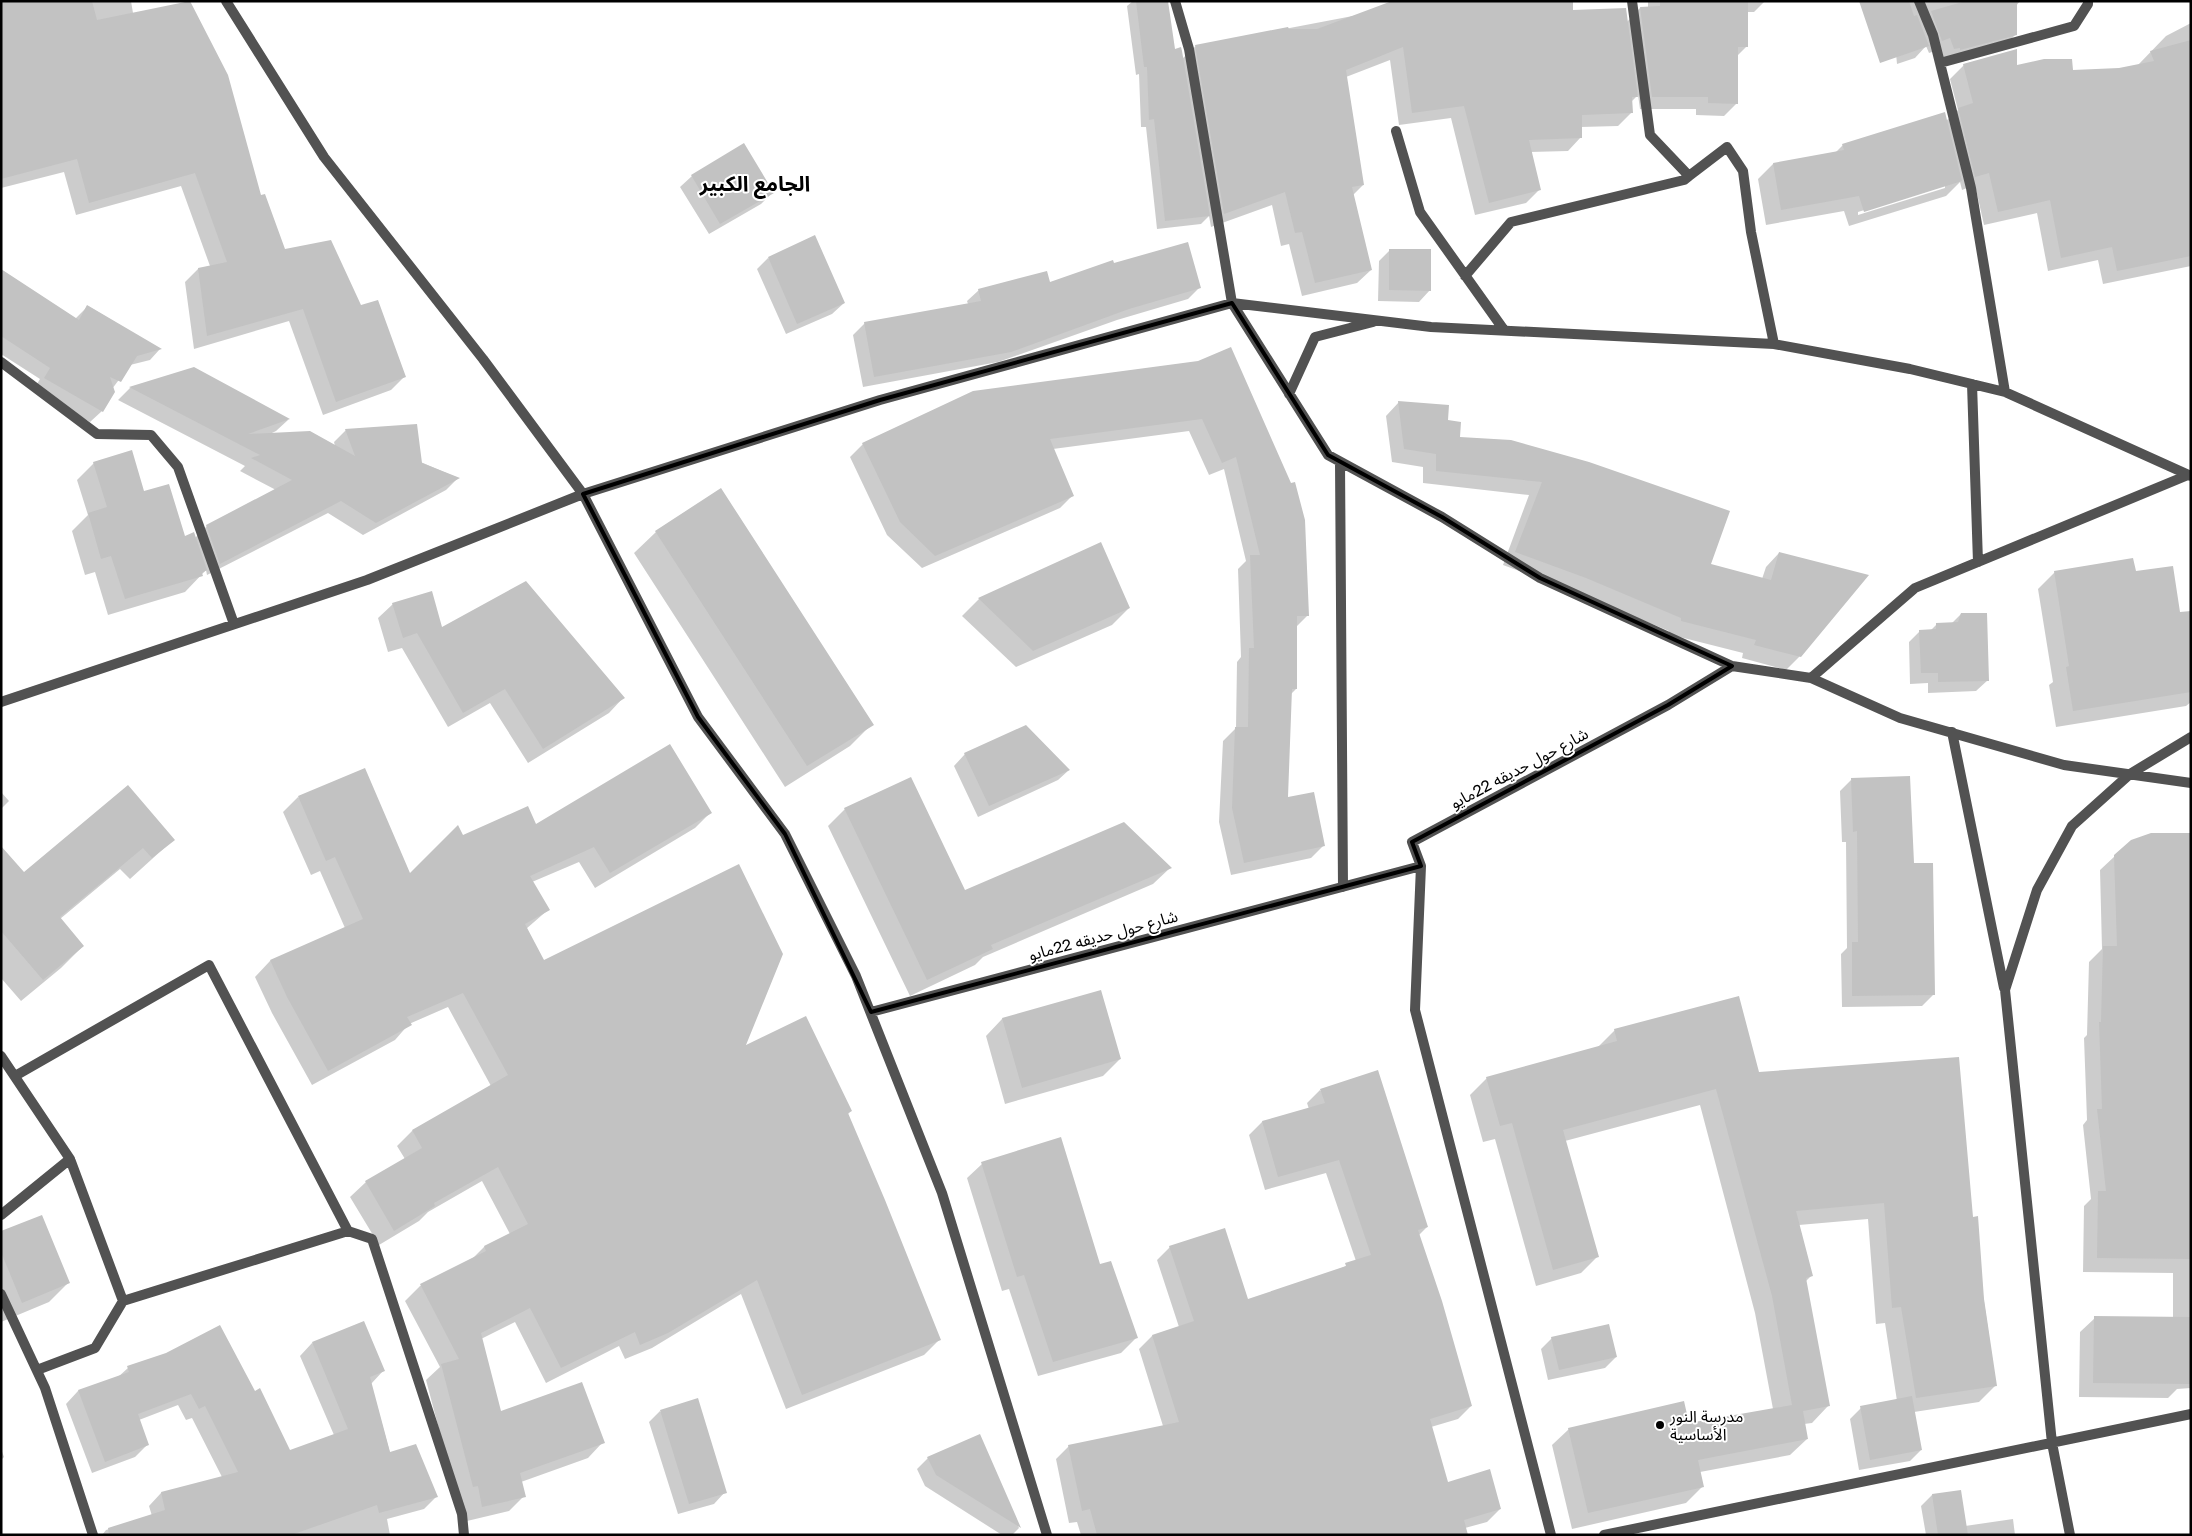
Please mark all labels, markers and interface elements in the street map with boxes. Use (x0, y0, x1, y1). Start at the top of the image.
district label: الجامع الكبير (699, 170, 810, 199)
street label: شارع حول حديقه 22مايو (1446, 723, 1593, 816)
street label: شارع حول حديقه 22مايو (1026, 905, 1181, 967)
place label: مدرسة النور الأساسية (1669, 1406, 1744, 1444)
marker: مدرسة النور الأساسية (1654, 1419, 1666, 1431)

